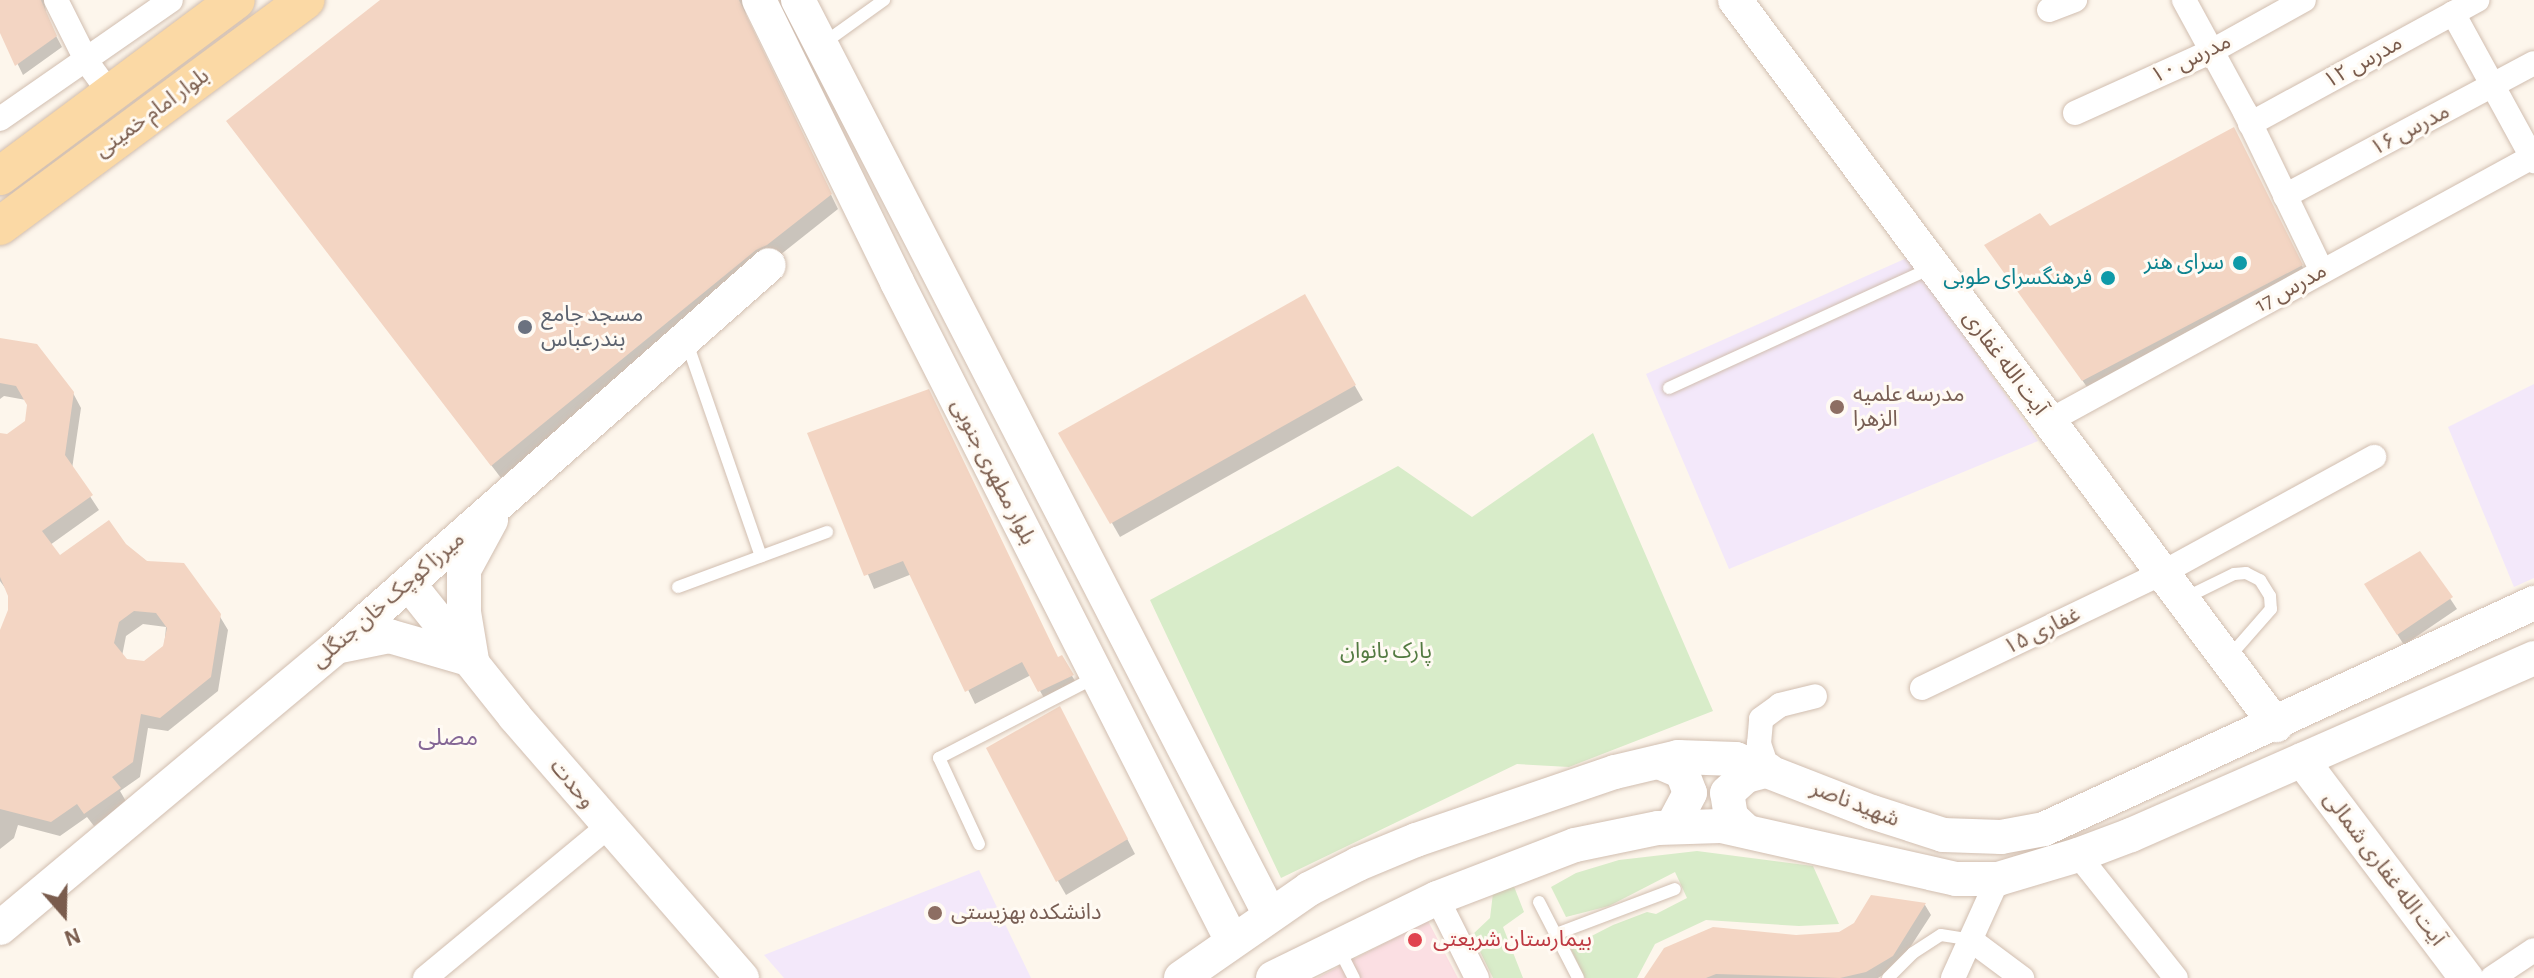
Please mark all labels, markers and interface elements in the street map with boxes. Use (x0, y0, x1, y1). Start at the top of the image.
street label: مدرس ۱۰ (2147, 28, 2235, 90)
street label: مدرس ۱۲ (2319, 30, 2407, 94)
street label: بلوار امام خمینی (90, 63, 214, 163)
street label: مدرس ۱۶ (2366, 98, 2454, 162)
place label: سرای هنر (2144, 250, 2224, 276)
marker: سرای هنر (2231, 254, 2249, 272)
street label: مدرس 17 (2251, 258, 2331, 318)
place label: فرهنگسرای طوبی (1943, 265, 2092, 291)
marker: فرهنگسرای طوبی (2099, 269, 2117, 287)
place label: مسجد جامع بندرعباس (541, 301, 643, 352)
street label: آیت الله غفاری (1957, 305, 2053, 421)
marker: مسجد جامع بندرعباس (516, 318, 534, 336)
place label: مدرسه علمیه الزهرا (1853, 381, 1965, 432)
street label: بلوار مطهری جنوبی (945, 395, 1041, 549)
marker: مدرسه علمیه الزهرا (1828, 398, 1846, 416)
street label: میرزا کوچک خان جنگلی (306, 526, 470, 674)
street label: غفاری ۱۵ (1999, 601, 2085, 661)
park label: پارک بانوان (1340, 639, 1432, 665)
district label: مصلی (418, 725, 478, 753)
street label: وحدت (544, 754, 600, 814)
street label: شهید ناصر (1807, 775, 1903, 833)
street label: آیت الله غفاری شمالی (2317, 787, 2451, 951)
north arrow (24, 874, 104, 954)
place label: دانشکده بهزیستی (951, 900, 1102, 926)
marker: دانشکده بهزیستی (926, 904, 944, 922)
text: N (61, 924, 83, 950)
place label: بیمارستان شریعتی (1433, 927, 1592, 953)
marker: بیمارستان شریعتی (1404, 929, 1426, 951)

